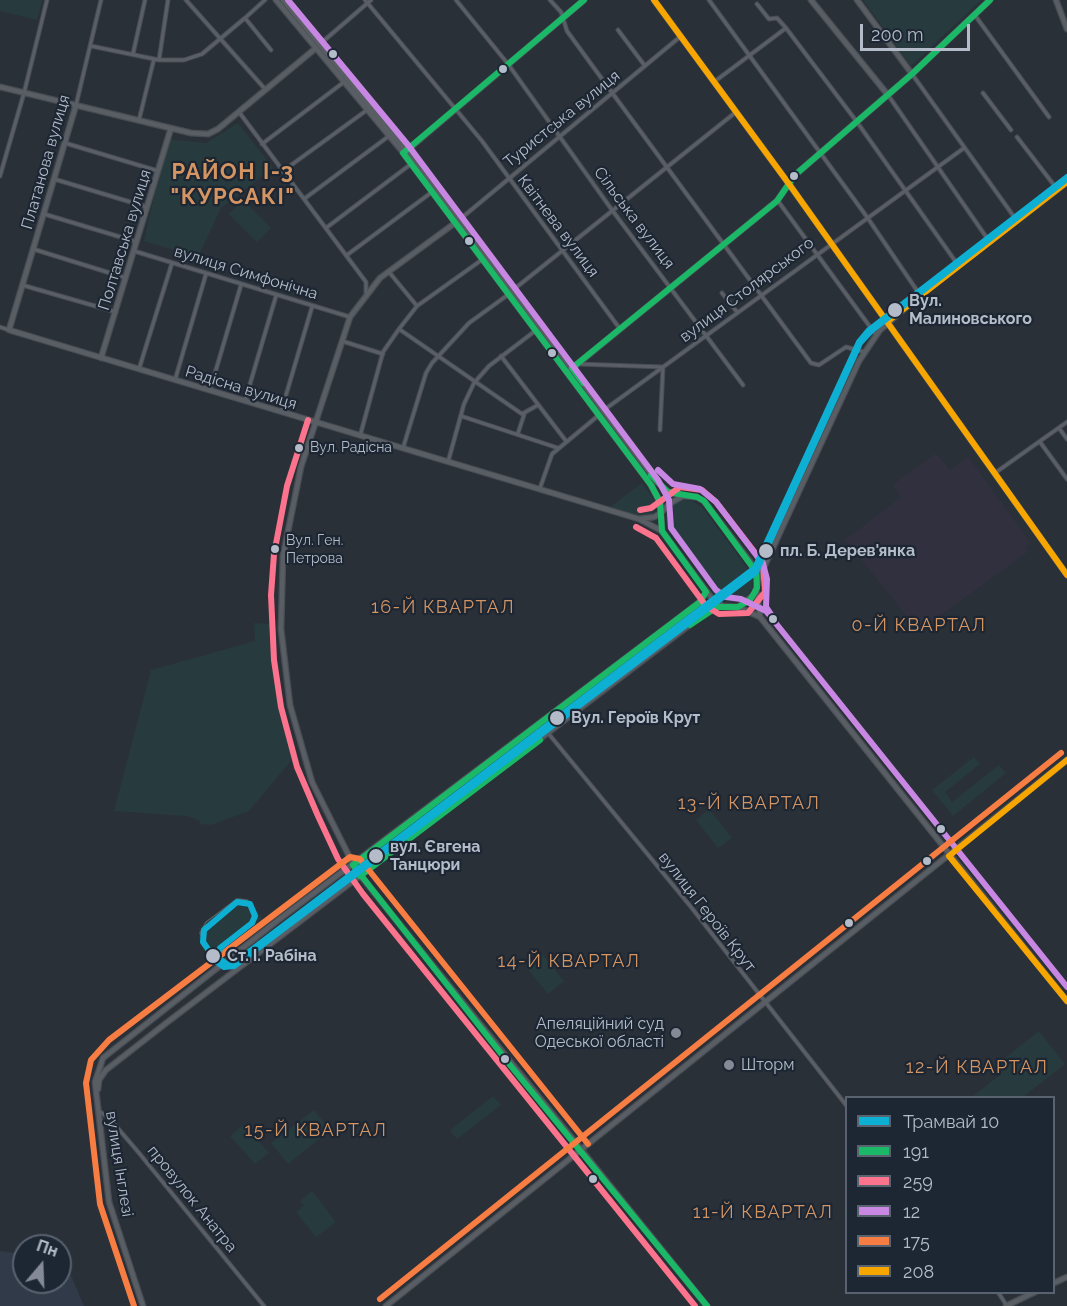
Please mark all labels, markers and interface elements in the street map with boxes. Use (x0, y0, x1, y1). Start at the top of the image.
scale bar (863, 12, 972, 50)
text: 200 m (871, 24, 924, 45)
unlabelled marker (327, 48, 339, 60)
unlabelled marker (497, 63, 509, 75)
street label: Туристська вулиця (500, 66, 624, 172)
street label: Платанова вулиця (18, 93, 74, 231)
district label: РАЙОН І-3 "КУРСАКІ" (171, 159, 295, 210)
street label: Сільська вулиця (589, 163, 679, 273)
street label: Полтавська вулиця (94, 167, 156, 313)
unlabelled marker (788, 170, 800, 182)
street label: Квітнева вулиця (513, 171, 603, 281)
street label: вулиця Столярського (676, 233, 818, 347)
unlabelled marker (463, 235, 475, 247)
street label: вулиця Симфонічна (172, 242, 320, 304)
place label: Вул. Малиновського (909, 291, 1032, 329)
marker: Вул. Малиновського (886, 301, 904, 319)
unlabelled marker (546, 347, 558, 359)
street label: Радісна вулиця (183, 362, 299, 414)
place label: Вул. Радісна (310, 440, 392, 456)
marker: Вул. Радісна (293, 442, 305, 454)
place label: Вул. Ген. Петрова (286, 533, 343, 566)
place label: пл. Б. Дерев'янка (780, 541, 915, 561)
marker: пл. Б. Дерев'янка (757, 542, 775, 560)
marker: Вул. Ген. Петрова (269, 543, 281, 555)
district label: 16-Й КВАРТАЛ (371, 597, 515, 619)
unlabelled marker (767, 613, 779, 625)
district label: 0-Й КВАРТАЛ (852, 615, 986, 637)
place label: Вул. Героїв Крут (571, 708, 700, 728)
marker: Вул. Героїв Крут (548, 709, 566, 727)
district label: 13-Й КВАРТАЛ (678, 793, 820, 815)
unlabelled marker (935, 823, 947, 835)
place label: вул. Євгена Танцюри (390, 837, 481, 875)
marker: вул. Євгена Танцюри (367, 847, 385, 865)
street label: вулиця Героїв Крут (654, 848, 760, 976)
unlabelled marker (921, 855, 933, 867)
unlabelled marker (843, 917, 855, 929)
place label: Ст. І. Рабіна (227, 946, 317, 966)
marker: Ст. І. Рабіна (204, 947, 222, 965)
district label: 14-Й КВАРТАЛ (498, 951, 640, 973)
place label: Апеляційний суд Одеської області (535, 1014, 664, 1052)
marker: Апеляційний суд Одеської області (669, 1026, 683, 1040)
unlabelled marker (499, 1053, 511, 1065)
place label: Шторм (741, 1055, 794, 1075)
district label: 12-Й КВАРТАЛ (906, 1057, 1048, 1079)
marker: Шторм (722, 1058, 736, 1072)
legend (845, 1096, 1055, 1294)
street label: вулиця Інглезі (101, 1110, 137, 1218)
text: Трамвай 10 (903, 1111, 999, 1132)
district label: 15-Й КВАРТАЛ (245, 1120, 387, 1142)
text: 191 (903, 1141, 929, 1162)
street label: провулок Анатра (143, 1142, 241, 1256)
text: 259 (903, 1171, 933, 1192)
unlabelled marker (587, 1173, 599, 1185)
text: 12 (903, 1201, 920, 1222)
district label: 11-Й КВАРТАЛ (693, 1202, 833, 1224)
text: 175 (903, 1231, 930, 1252)
north arrow (12, 1234, 72, 1294)
text: Пн (34, 1236, 61, 1261)
text: 208 (903, 1261, 934, 1282)

